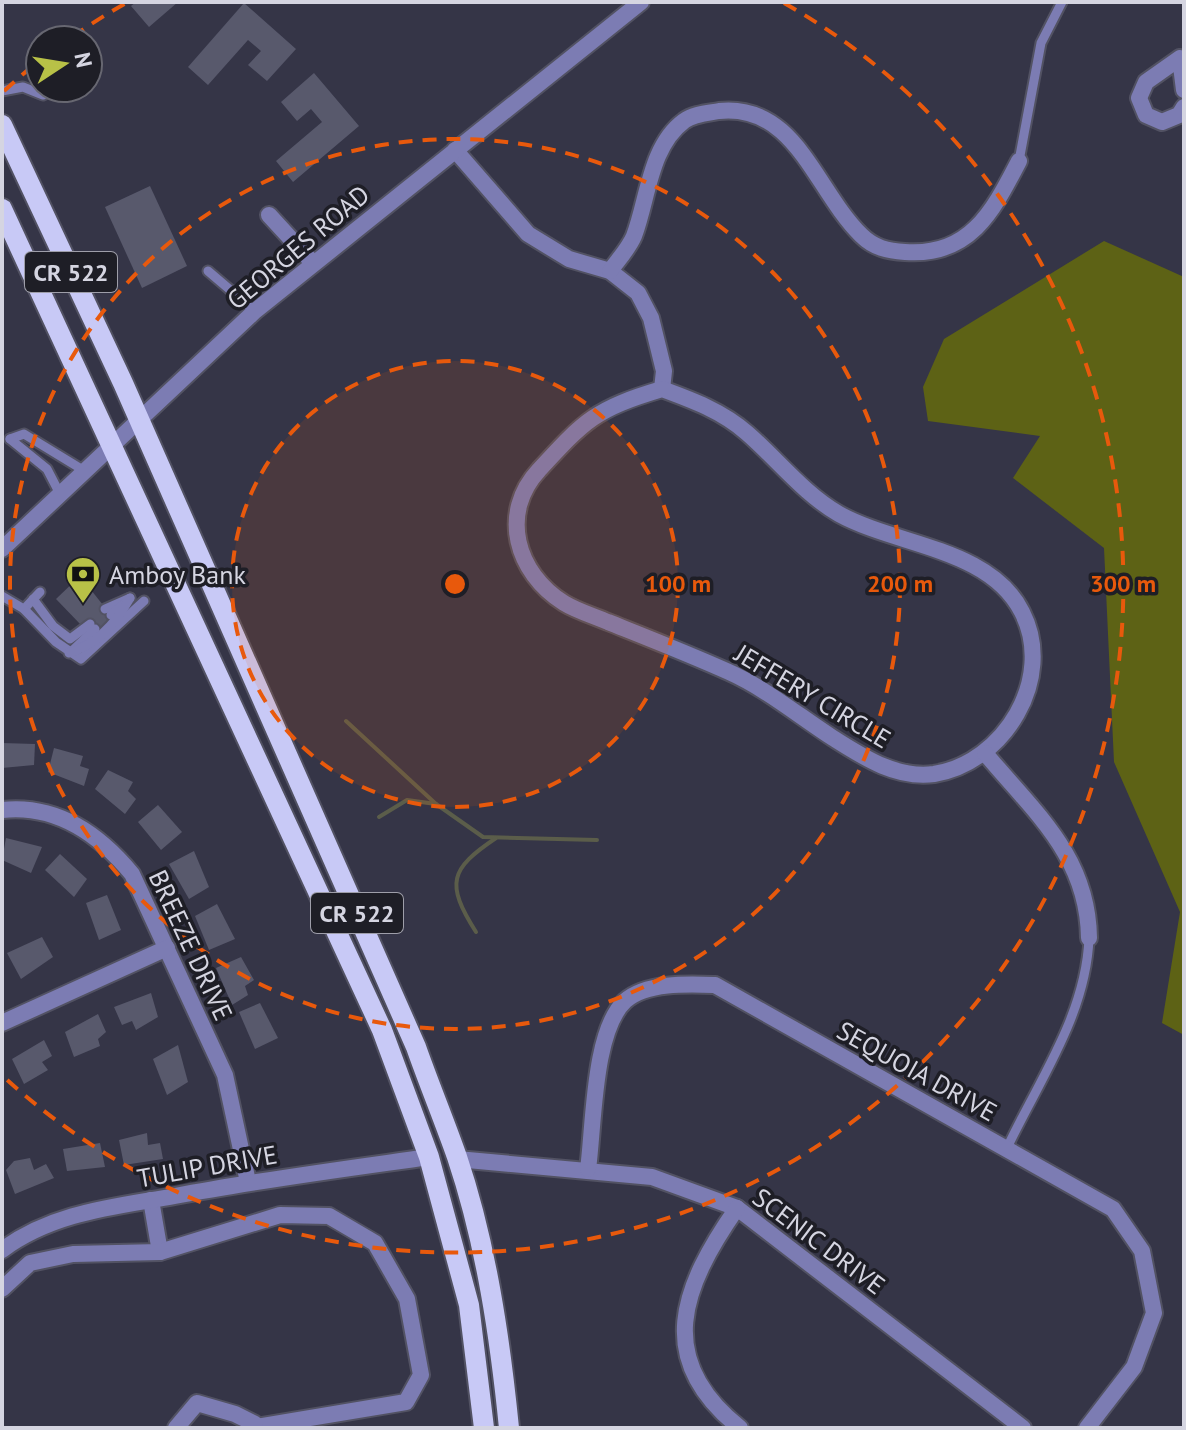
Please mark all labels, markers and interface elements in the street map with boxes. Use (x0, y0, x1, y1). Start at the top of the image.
north arrow (24, 24, 104, 104)
text: N (68, 50, 99, 70)
street label: GEORGES ROAD (220, 178, 376, 316)
road number: CR 522 (25, 252, 117, 292)
bank icon: Amboy Bank (64, 555, 102, 605)
place label: Amboy Bank (109, 558, 246, 591)
text: 100 m (645, 568, 711, 599)
text: 200 m (867, 568, 933, 599)
text: 300 m (1090, 568, 1156, 599)
centre of rings (441, 570, 469, 598)
street label: JEFFERY CIRCLE (728, 636, 897, 755)
street label: BREEZE DRIVE (142, 864, 240, 1026)
road number: CR 522 (311, 893, 403, 933)
street label: SEQUOIA DRIVE (831, 1014, 1003, 1128)
street label: TULIP DRIVE (134, 1137, 280, 1195)
street label: SCENIC DRIVE (746, 1181, 892, 1301)

